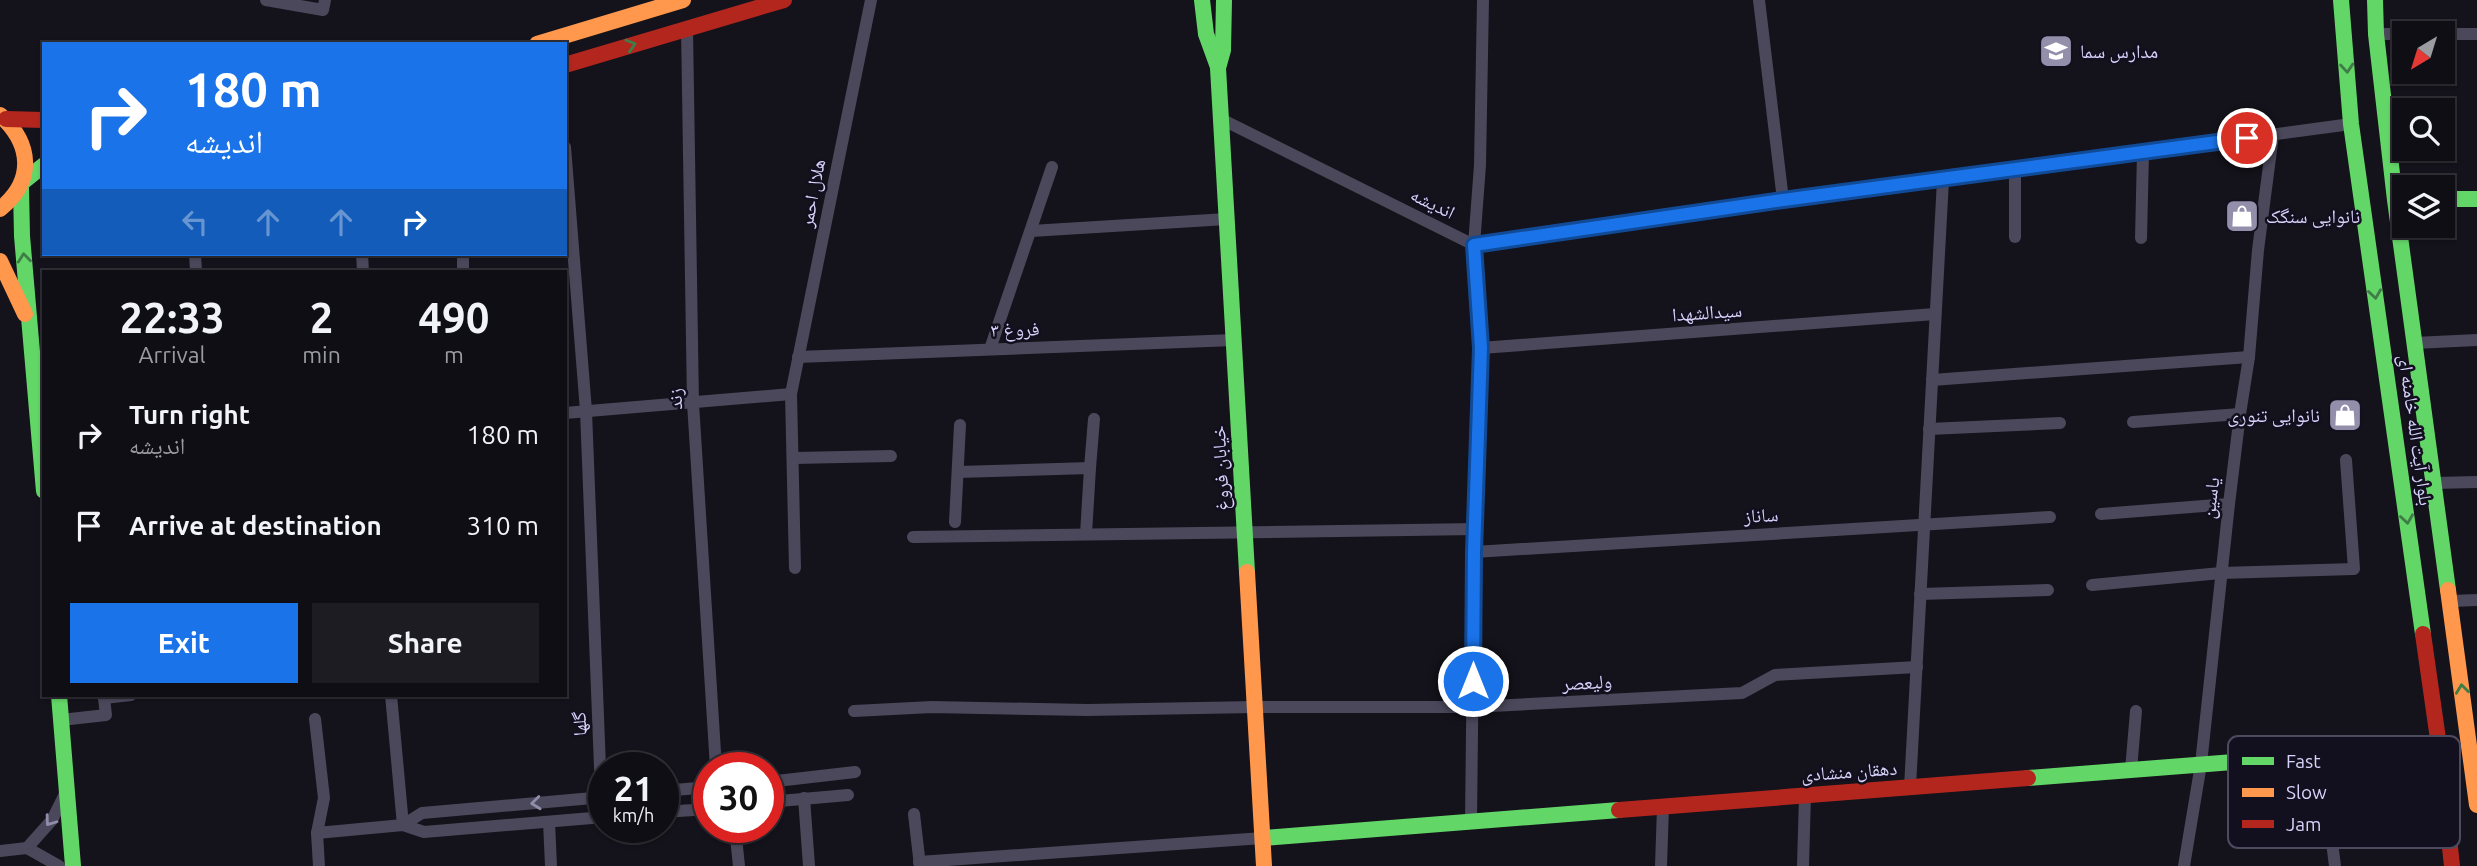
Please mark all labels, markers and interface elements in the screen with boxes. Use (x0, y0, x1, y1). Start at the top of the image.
north arrow (2392, 21, 2455, 84)
map controls (2392, 21, 2455, 238)
school or university icon: مدارس سما (2037, 32, 2075, 70)
one-way arrow (624, 39, 636, 54)
place label: مدارس سما (2080, 40, 2158, 63)
text: 180 m (185, 61, 322, 116)
one-way arrow (2339, 63, 2354, 74)
icon: right (70, 70, 161, 161)
button: search (2392, 98, 2455, 161)
pin (2217, 108, 2277, 168)
icon: arrive (2228, 119, 2266, 157)
text: اندیشه (185, 123, 263, 159)
street label: هلال احمر (794, 157, 830, 230)
button: layers (2392, 175, 2455, 238)
street label: اندیشه (1407, 183, 1459, 223)
shop icon: نانوایی سنگک (2223, 197, 2261, 235)
icon: left (176, 203, 214, 241)
icon: ahead (249, 203, 287, 241)
icon: ahead (322, 203, 360, 241)
icon: right (395, 203, 433, 241)
place label: نانوایی سنگک (2266, 205, 2360, 228)
one-way arrow (17, 252, 32, 263)
one-way arrow (2368, 288, 2383, 299)
text: 22:33 (120, 294, 225, 341)
text: 2 (310, 294, 333, 341)
text: 490 (418, 294, 489, 341)
street label: سیدالشهدا (1671, 299, 1743, 326)
street label: فروغ ۳ (990, 317, 1040, 342)
text: Arrival (139, 342, 206, 367)
text: min (302, 342, 341, 367)
text: m (444, 342, 464, 367)
street label: بلوار آیت الله خامنه ای (2394, 353, 2437, 507)
street label: زند (664, 388, 687, 410)
shop icon: نانوایی تنوری (2326, 396, 2364, 434)
text: Turn right (129, 400, 250, 429)
place label: نانوایی تنوری (2227, 404, 2320, 427)
icon: right (70, 416, 108, 454)
text: 180 m (467, 420, 539, 449)
street label: خیابان فروغ (1207, 425, 1234, 511)
text: اندیشه (129, 433, 185, 458)
street label: یاسین (2197, 476, 2224, 520)
street label: ساناز (1742, 503, 1779, 528)
icon: arrive (70, 507, 108, 545)
text: Arrive at destination (129, 511, 382, 540)
text: 310 m (467, 511, 539, 540)
one-way arrow (2400, 513, 2415, 525)
button: Exit (70, 603, 298, 683)
button: Share (312, 603, 539, 683)
position arrow (1436, 644, 1510, 718)
street label: ولیعصر (1560, 670, 1613, 695)
one-way arrow (2455, 683, 2470, 694)
street label: گلها (568, 711, 591, 737)
legend (2228, 736, 2460, 848)
text: Fast (2286, 750, 2321, 772)
speed limit sign: 30 (693, 752, 784, 843)
street label: دهقان منشادی (1800, 757, 1898, 786)
text: 21 (614, 768, 653, 808)
text: Slow (2286, 781, 2327, 803)
one-way arrow (530, 795, 541, 810)
text: km/h (613, 805, 654, 825)
one-way arrow (46, 813, 58, 826)
text: Jam (2286, 813, 2322, 835)

